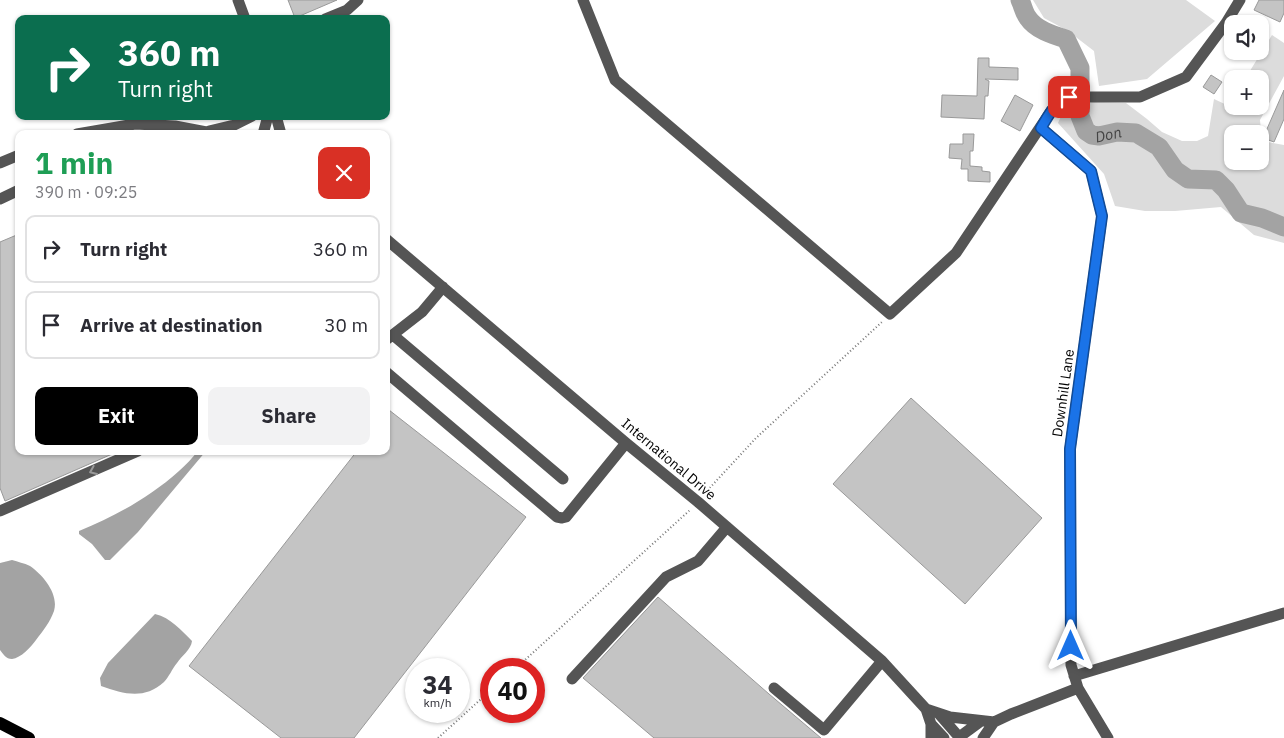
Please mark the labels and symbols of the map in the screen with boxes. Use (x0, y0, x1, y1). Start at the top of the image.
pin (1048, 76, 1090, 118)
water label: Don (1093, 122, 1123, 146)
street label: Downhill Lane (1048, 348, 1078, 438)
street label: International Drive (618, 414, 720, 504)
one-way arrow (89, 464, 98, 475)
position arrow (1044, 619, 1096, 671)
speed limit sign: 40 (480, 658, 545, 723)

